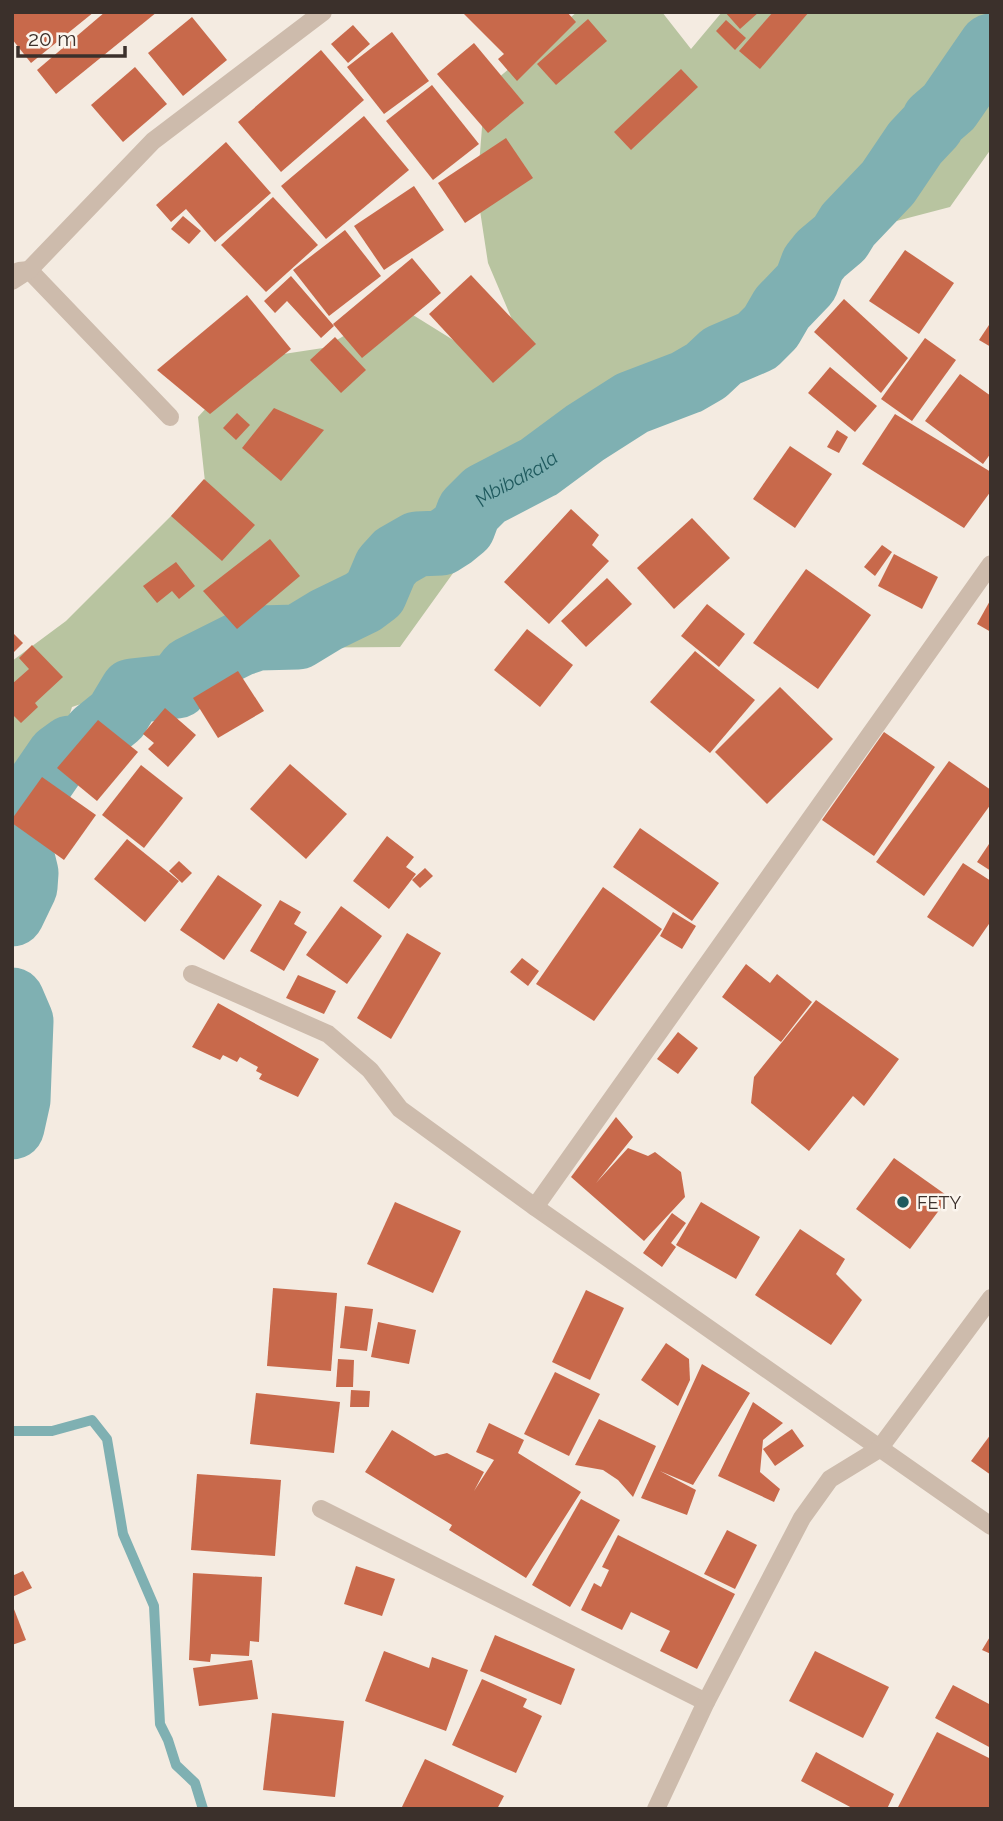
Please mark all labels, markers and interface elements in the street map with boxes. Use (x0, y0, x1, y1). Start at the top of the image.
scale bar (18, 14, 124, 58)
text: 20 m (28, 26, 76, 51)
water label: Mbibakala (470, 446, 562, 510)
place label: FETY (917, 1192, 962, 1213)
marker: FETY (895, 1194, 911, 1210)

